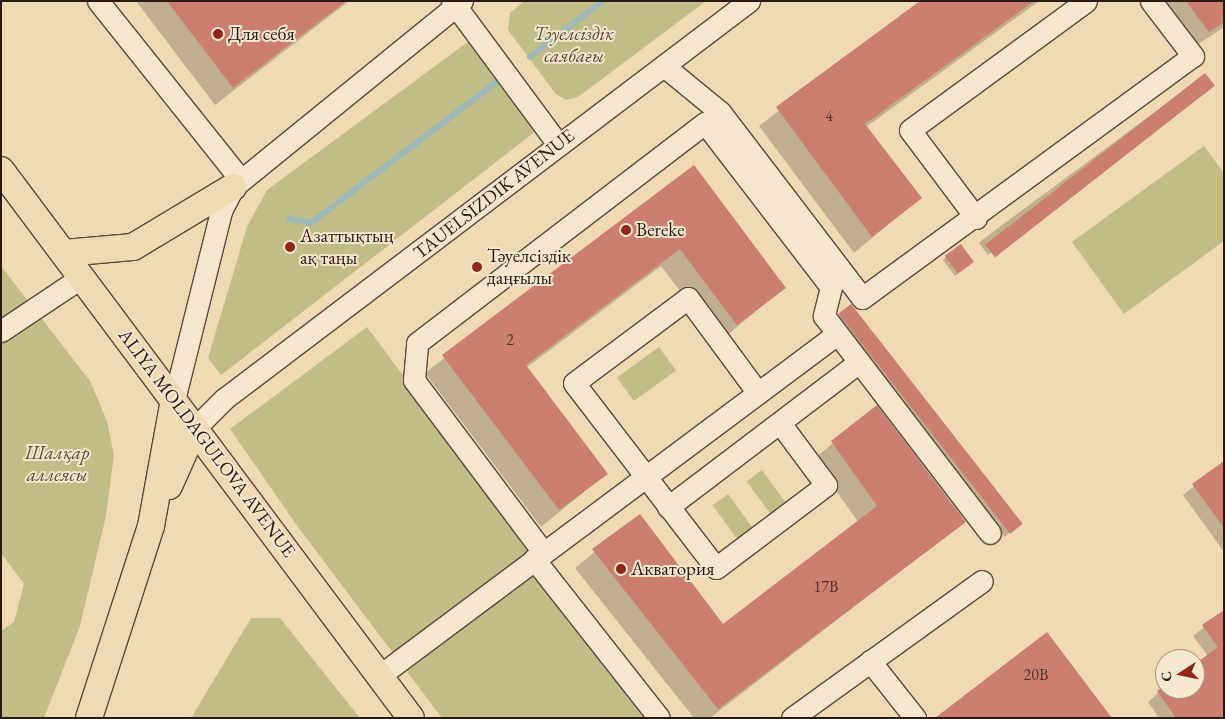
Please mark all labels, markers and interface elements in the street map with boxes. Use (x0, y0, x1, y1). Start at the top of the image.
place label: Для себя (228, 23, 295, 45)
park label: Тәуелсіздік саябағы (534, 23, 614, 67)
marker: Для себя (212, 28, 224, 40)
house number: 4 (825, 106, 833, 126)
street label: TAUELSIZDIK AVENUE (409, 124, 579, 264)
place label: Bereke (636, 219, 685, 241)
marker: Bereke (620, 224, 632, 236)
place label: Азаттықтың ақ таңы (300, 225, 394, 269)
marker: Азаттықтың ақ таңы (284, 241, 296, 253)
place label: Тәуелсіздік даңғылы (487, 245, 571, 289)
marker: Тәуелсіздік даңғылы (471, 261, 483, 273)
street label: ALIYA MOLDAGULOVA AVENUE (113, 324, 301, 562)
house number: 2 (506, 330, 514, 350)
park label: Шалқар аллеясы (25, 442, 89, 486)
place label: Акватория (631, 558, 714, 580)
marker: Акватория (615, 563, 627, 575)
house number: 17В (814, 577, 838, 597)
north arrow (1155, 649, 1205, 699)
house number: 20В (1024, 665, 1048, 685)
text: С (1156, 670, 1176, 683)

